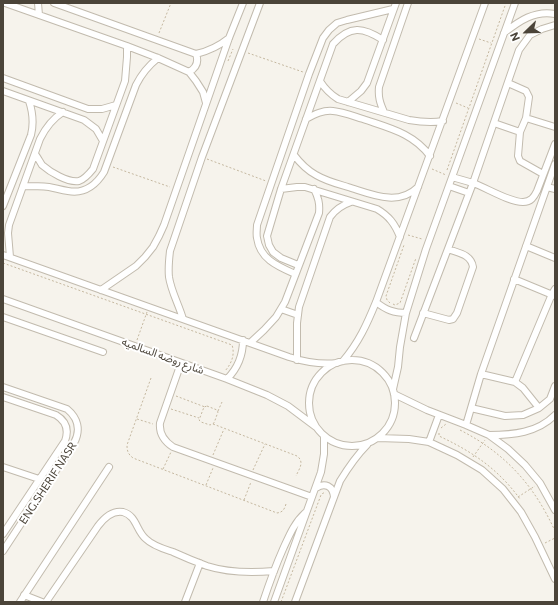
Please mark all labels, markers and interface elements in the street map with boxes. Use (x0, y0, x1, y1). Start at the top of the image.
north arrow (506, 12, 546, 52)
text: N (507, 31, 522, 43)
street label: شارع روضه السالميه (120, 335, 206, 377)
street label: ENG.SHERIF NASR (17, 439, 79, 527)

